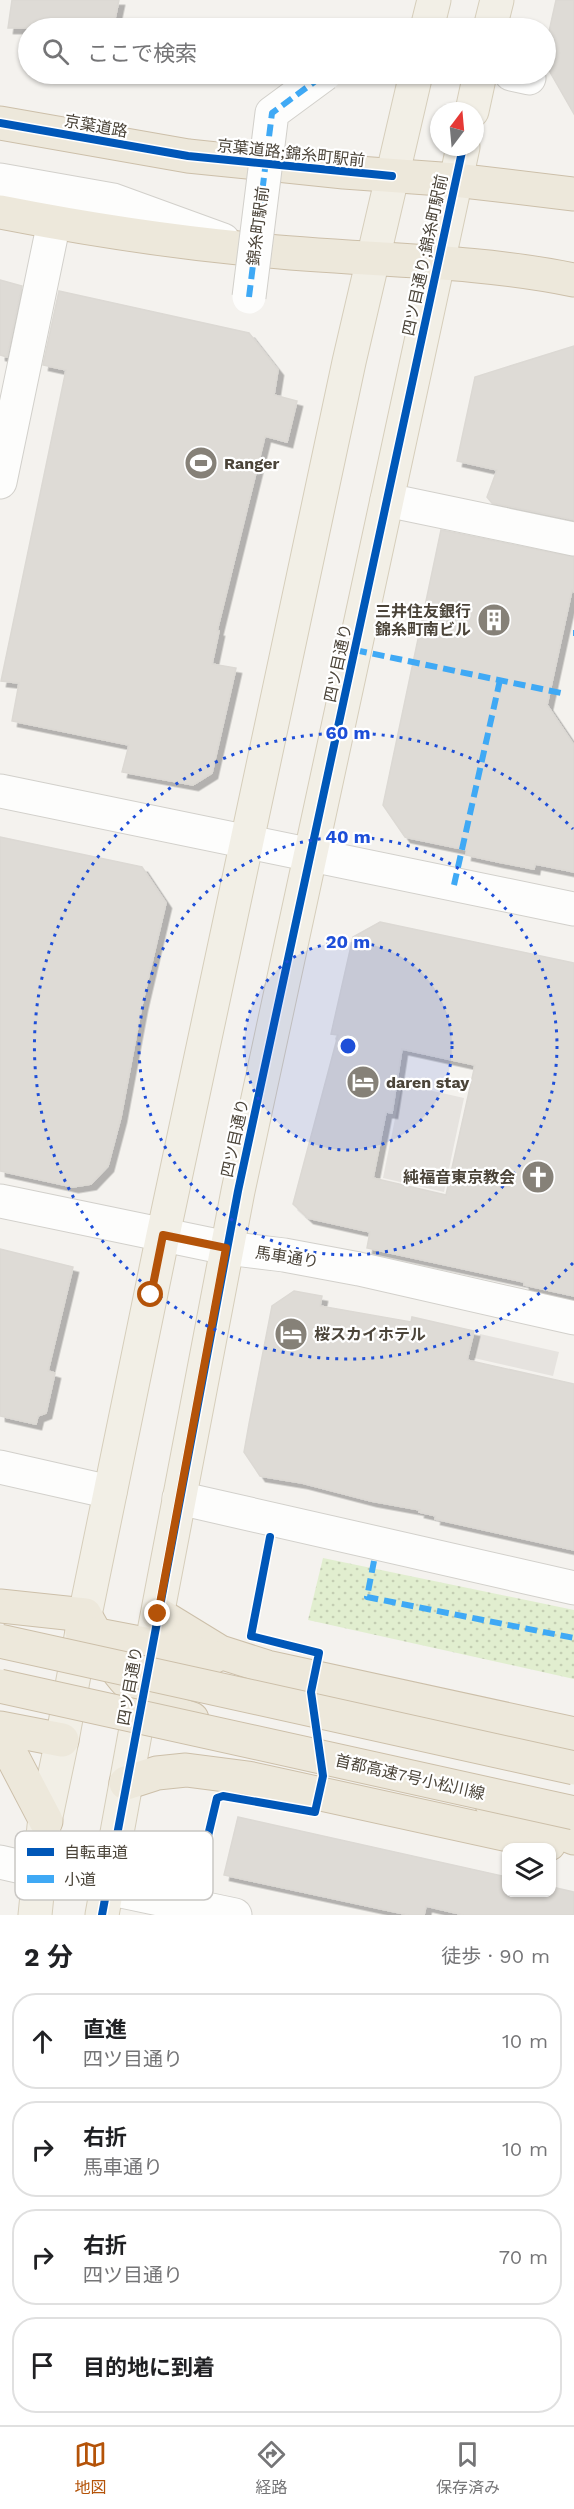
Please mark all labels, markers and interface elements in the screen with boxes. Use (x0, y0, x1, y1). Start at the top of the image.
search box (18, 18, 556, 84)
icon: search (39, 35, 72, 68)
text: ここで検索 (87, 41, 197, 66)
north arrow (430, 102, 484, 156)
street label: 京葉道路 (63, 111, 129, 141)
street label: 京葉道路;錦糸町駅前 (216, 136, 366, 170)
street label: 四ツ目通り;錦糸町駅前 (399, 172, 451, 338)
street label: 錦糸町駅前 (244, 185, 272, 267)
sports icon: Ranger (183, 445, 219, 481)
place label: Ranger (224, 454, 279, 473)
place label: 三井住友銀行 錦糸町南ビル (375, 602, 471, 639)
building icon: 三井住友銀行 錦糸町南ビル (476, 602, 512, 638)
street label: 四ツ目通り (320, 622, 356, 704)
text: 60 m (326, 722, 370, 743)
text: 40 m (325, 826, 371, 847)
text: 20 m (326, 931, 370, 952)
centre of rings (338, 1036, 358, 1056)
hotel icon: daren stay (345, 1064, 381, 1100)
place label: daren stay (386, 1073, 470, 1092)
street label: 四ツ目通り (217, 1097, 253, 1179)
church icon: 純福音東京教会 (520, 1159, 556, 1195)
place label: 純福音東京教会 (403, 1168, 515, 1187)
street label: 馬車通り (254, 1243, 320, 1271)
route start (137, 1281, 163, 1307)
hotel icon: 桜スカイホテル (273, 1316, 309, 1352)
place label: 桜スカイホテル (314, 1325, 426, 1344)
route end (144, 1600, 170, 1626)
street label: 四ツ目通り (114, 1645, 146, 1727)
street label: 首都高速7号小松川線 (333, 1751, 487, 1803)
legend (15, 1831, 213, 1900)
text: 自転車道 (64, 1843, 128, 1862)
map controls (502, 1843, 556, 1897)
button: layers (502, 1843, 556, 1897)
text: 小道 (64, 1870, 96, 1889)
text: 2 分 (24, 1942, 73, 1972)
text: 徒歩 · 90 m (441, 1944, 550, 1968)
text: 直進 (83, 2017, 127, 2042)
icon: ahead (26, 2025, 59, 2058)
text: 10 m (502, 2029, 548, 2053)
text: 四ツ目通り (83, 2047, 183, 2071)
text: 右折 (83, 2125, 127, 2150)
icon: right (26, 2133, 59, 2166)
text: 10 m (502, 2137, 548, 2161)
text: 馬車通り (83, 2155, 163, 2179)
text: 右折 (83, 2233, 127, 2258)
icon: right (26, 2241, 59, 2274)
text: 70 m (499, 2245, 548, 2269)
text: 四ツ目通り (83, 2263, 183, 2287)
icon: arrive (26, 2349, 59, 2382)
text: 目的地に到着 (83, 2355, 215, 2380)
tab: 地図 (74, 2438, 107, 2498)
tab: 経路 (255, 2438, 288, 2498)
tab: 保存済み (436, 2438, 500, 2498)

